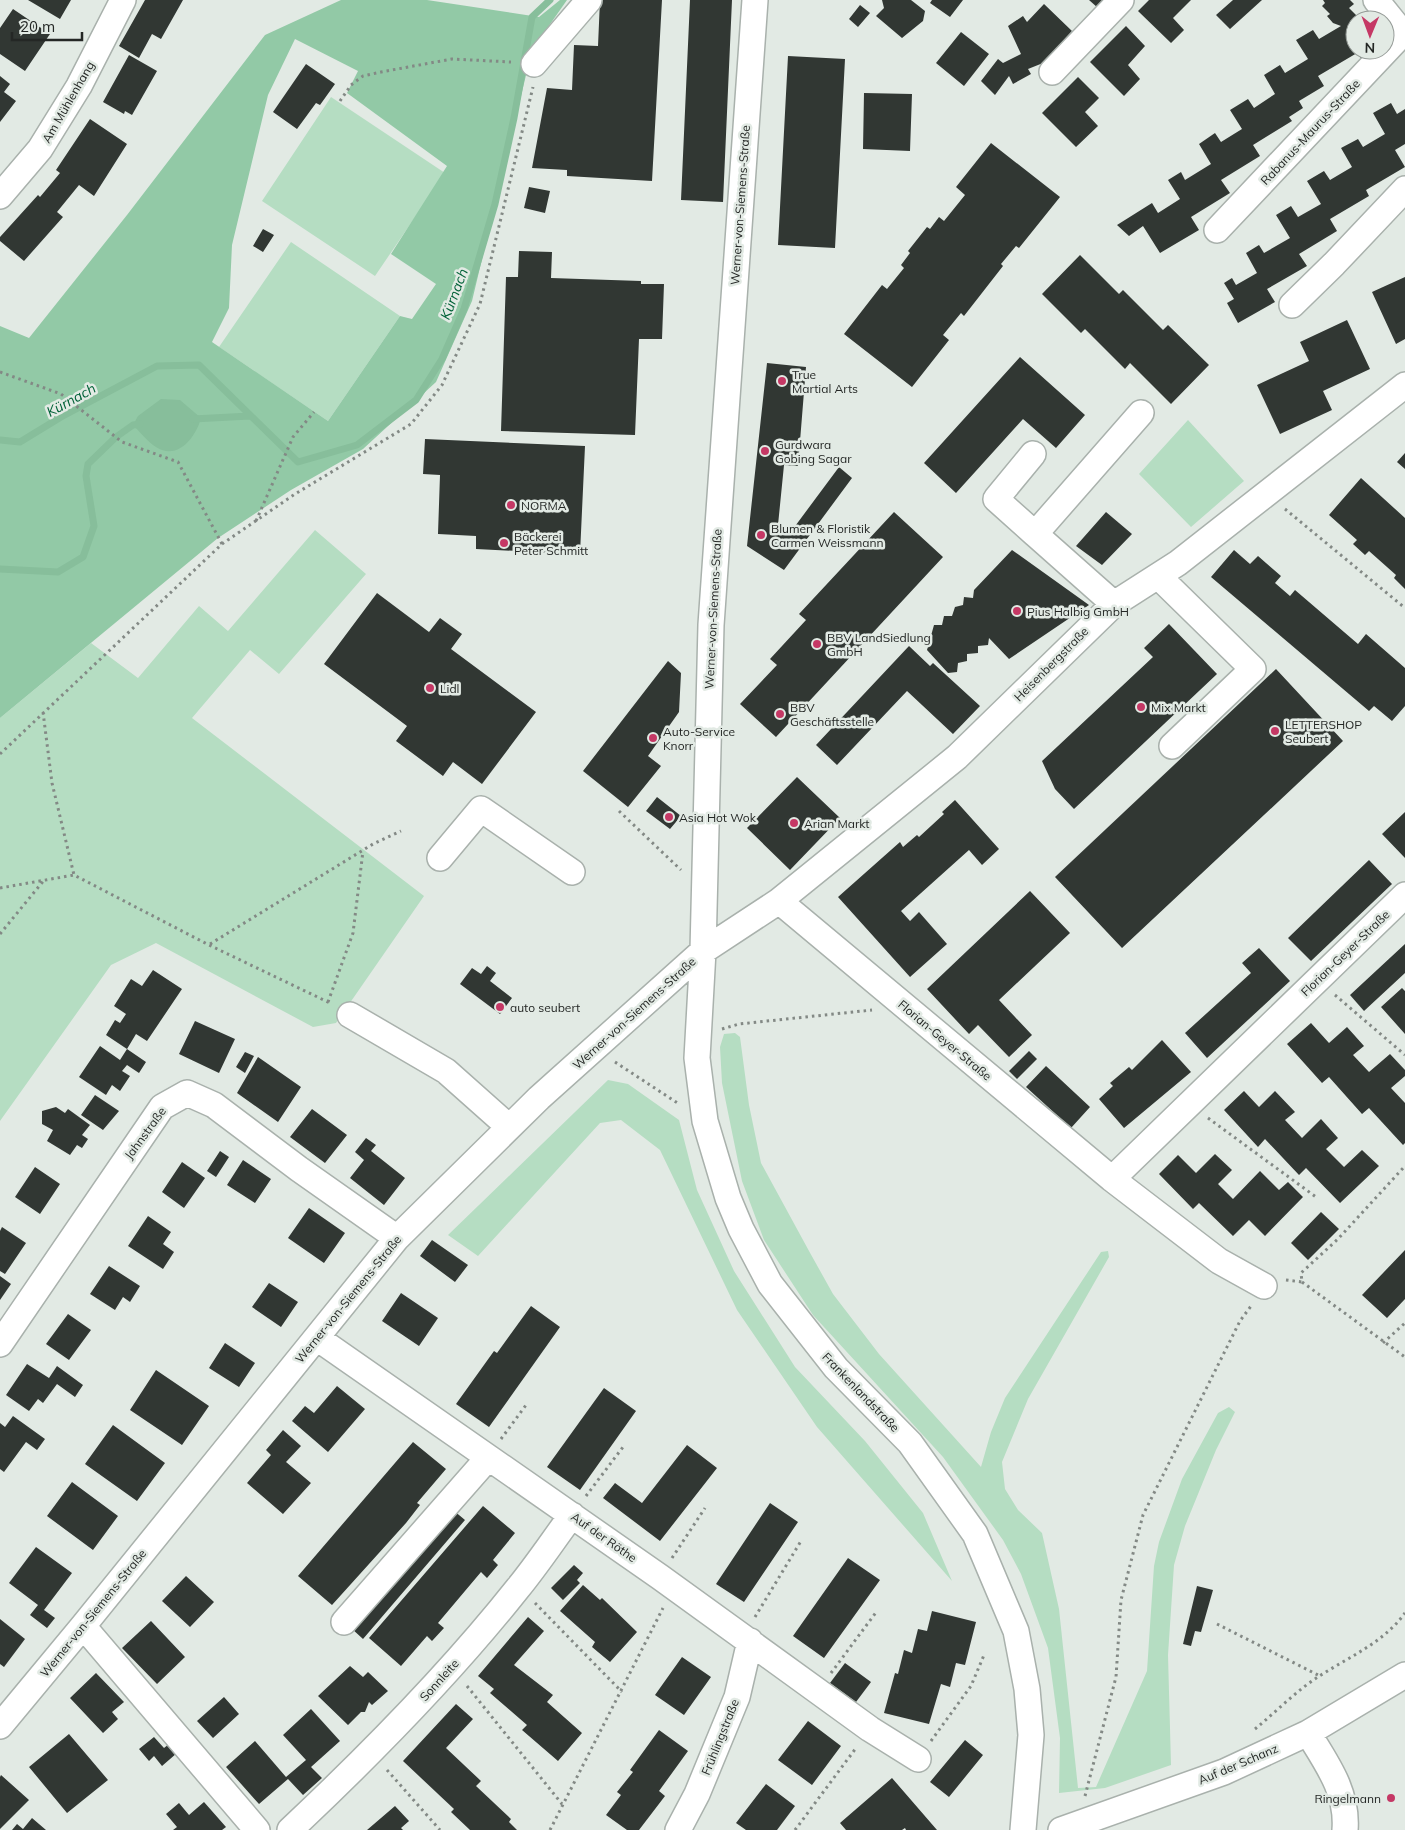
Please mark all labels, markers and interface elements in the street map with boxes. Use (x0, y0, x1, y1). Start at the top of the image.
scale bar (12, 10, 82, 42)
north arrow (1345, 10, 1395, 60)
text: 20 m (20, 17, 55, 36)
text: N (1364, 39, 1375, 57)
street label: Am Mühlenhang (39, 59, 97, 145)
street label: Rabanus-Maurus-Straße (1257, 76, 1363, 188)
street label: Werner-von-Siemens-Straße (727, 125, 753, 285)
water label: Kürnach (436, 266, 472, 322)
place label: True Martial Arts (792, 367, 858, 396)
marker: True Martial Arts (776, 375, 788, 387)
water label: Kürnach (43, 379, 99, 421)
place label: Gurdwara Gobing Sagar (775, 437, 852, 466)
marker: Gurdwara Gobing Sagar (759, 445, 771, 457)
place label: NORMA (521, 498, 567, 513)
marker: NORMA (505, 499, 517, 511)
place label: Blumen & Floristik Carmen Weissmann (771, 521, 884, 550)
place label: Bäckerei Peter Schmitt (514, 529, 588, 558)
street label: Werner-von-Siemens-Straße (701, 529, 725, 689)
marker: Blumen & Floristik Carmen Weissmann (755, 529, 767, 541)
marker: Bäckerei Peter Schmitt (498, 537, 510, 549)
place label: Pius Halbig GmbH (1027, 604, 1129, 619)
marker: Pius Halbig GmbH (1011, 605, 1023, 617)
street label: Heisenbergstraße (1011, 624, 1091, 704)
place label: BBV LandSiedlung GmbH (827, 630, 931, 659)
marker: BBV LandSiedlung GmbH (811, 638, 823, 650)
place label: Lidl (440, 681, 459, 696)
marker: Lidl (424, 682, 436, 694)
place label: BBV Geschäftsstelle (790, 700, 874, 729)
place label: Mix Markt (1151, 700, 1206, 715)
marker: Mix Markt (1135, 701, 1147, 713)
marker: BBV Geschäftsstelle (774, 708, 786, 720)
place label: LETTERSHOP Seubert (1285, 717, 1362, 746)
place label: Auto-Service Knorr (663, 724, 735, 753)
marker: LETTERSHOP Seubert (1269, 725, 1281, 737)
marker: Auto-Service Knorr (647, 732, 659, 744)
place label: Asia Hot Wok (679, 810, 757, 825)
marker: Asia Hot Wok (663, 811, 675, 823)
place label: Arian Markt (804, 816, 869, 831)
marker: Arian Markt (788, 817, 800, 829)
street label: Florian-Geyer-Straße (1298, 907, 1392, 999)
street label: Werner-von-Siemens-Straße (569, 954, 699, 1072)
street label: Florian-Geyer-Straße (895, 997, 995, 1083)
place label: auto seubert (510, 1000, 580, 1015)
marker: auto seubert (494, 1001, 506, 1013)
street label: Jahnstraße (121, 1104, 169, 1162)
street label: Werner-von-Siemens-Straße (292, 1232, 404, 1366)
street label: Frankenlandstraße (819, 1349, 903, 1435)
street label: Auf der Röthe (568, 1509, 640, 1565)
street label: Werner-von-Siemens-Straße (37, 1546, 149, 1680)
street label: Sonnleite (416, 1656, 462, 1704)
street label: Frühlingstraße (698, 1697, 742, 1777)
street label: Auf der Schanz (1196, 1740, 1280, 1788)
place label: Ringelmann (1314, 1791, 1381, 1806)
marker: Ringelmann (1385, 1792, 1397, 1804)

